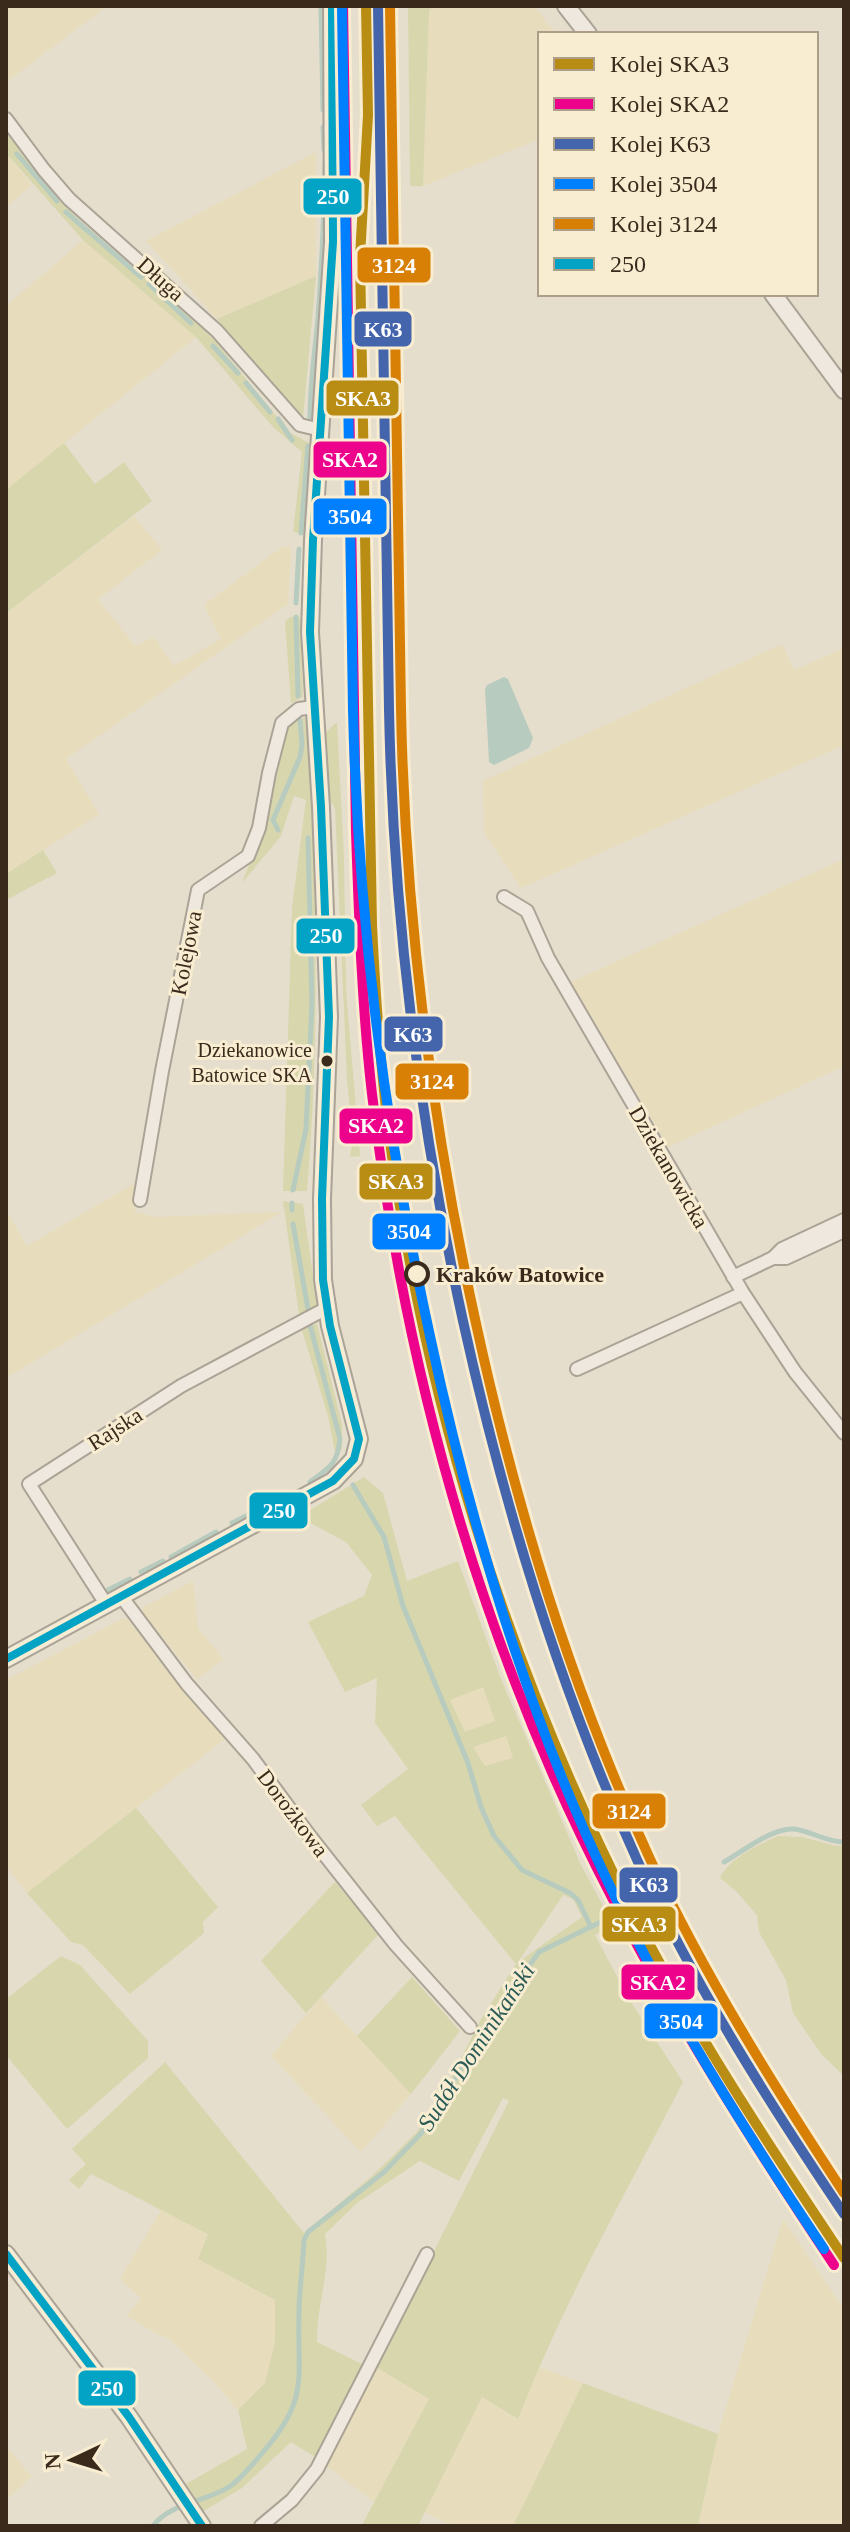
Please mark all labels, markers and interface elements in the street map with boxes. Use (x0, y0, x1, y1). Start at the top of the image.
legend (538, 32, 818, 296)
text: Kolej SKA3 (610, 51, 729, 77)
text: Kolej SKA2 (610, 91, 729, 117)
text: Kolej K63 (610, 131, 711, 157)
text: Kolej 3504 (610, 171, 717, 197)
line badge: 250 (302, 177, 363, 216)
text: 250 (317, 184, 350, 209)
text: Kolej 3124 (610, 211, 717, 237)
line badge: 3124 (356, 246, 432, 284)
text: 250 (610, 251, 646, 277)
street label: Długa (133, 252, 190, 306)
text: 3124 (372, 253, 416, 278)
line badge: K63 (353, 310, 413, 348)
text: K63 (363, 317, 403, 342)
line badge: SKA3 (325, 379, 400, 417)
text: SKA3 (335, 386, 391, 411)
line badge: SKA2 (312, 440, 388, 479)
text: SKA2 (322, 447, 378, 472)
line badge: 3504 (312, 497, 388, 536)
text: 3504 (328, 504, 372, 529)
street label: Kolejowa (166, 908, 206, 997)
line badge: 250 (295, 917, 356, 955)
text: 250 (310, 923, 343, 948)
line badge: K63 (383, 1015, 444, 1053)
text: K63 (393, 1022, 433, 1047)
place label: Dziekanowice Batowice SKA (191, 1039, 313, 1086)
marker: Dziekanowice Batowice SKA (319, 1053, 335, 1069)
line badge: 3124 (394, 1062, 470, 1101)
text: 3124 (410, 1069, 454, 1094)
street label: Dziekanowicka (624, 1102, 714, 1233)
line badge: SKA2 (338, 1107, 414, 1145)
text: SKA2 (348, 1113, 404, 1138)
line badge: SKA3 (358, 1162, 434, 1201)
text: SKA3 (368, 1169, 424, 1194)
line badge: 3504 (371, 1212, 447, 1251)
text: 3504 (387, 1219, 431, 1244)
marker: Kraków Batowice (405, 1262, 429, 1286)
place label: Kraków Batowice (436, 1262, 604, 1287)
street label: Rajska (83, 1402, 147, 1456)
line badge: 250 (248, 1491, 309, 1530)
text: 250 (263, 1498, 296, 1523)
street label: Dorożkowa (252, 1764, 334, 1862)
line badge: 3124 (591, 1792, 667, 1830)
text: 3124 (607, 1799, 651, 1824)
line badge: K63 (618, 1866, 679, 1904)
text: K63 (629, 1872, 669, 1897)
line badge: SKA3 (601, 1905, 677, 1943)
text: SKA3 (611, 1912, 667, 1937)
water label: Sudół Dominikański (412, 1959, 540, 2135)
line badge: SKA2 (620, 1963, 696, 2001)
text: SKA2 (630, 1970, 686, 1995)
line badge: 3504 (643, 2002, 719, 2040)
text: 3504 (659, 2009, 703, 2034)
line badge: 250 (77, 2369, 137, 2407)
text: 250 (91, 2376, 124, 2401)
north arrow (32, 2420, 112, 2500)
text: N (40, 2452, 66, 2470)

